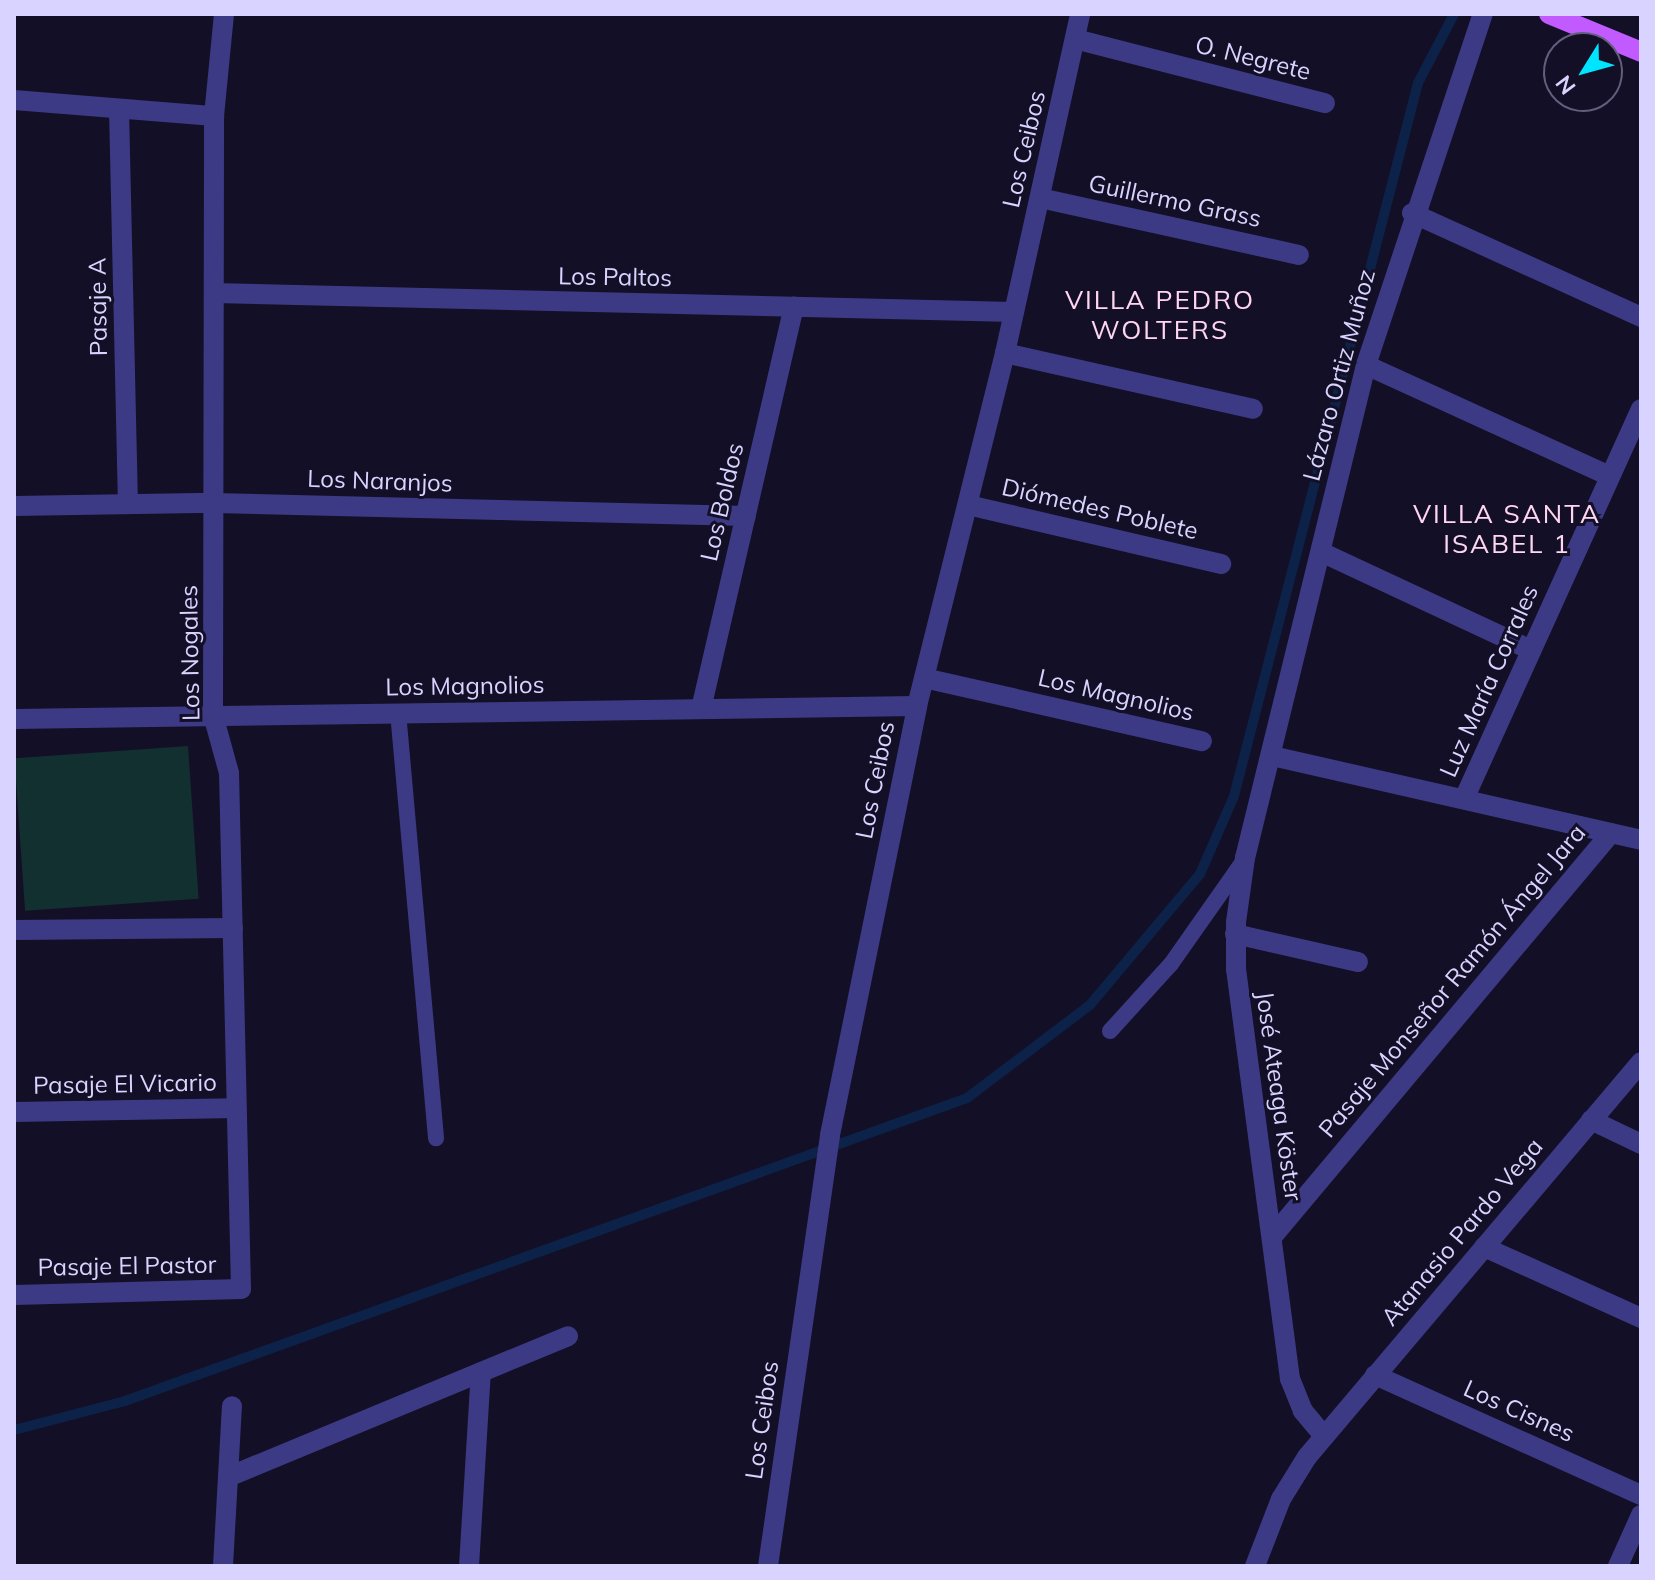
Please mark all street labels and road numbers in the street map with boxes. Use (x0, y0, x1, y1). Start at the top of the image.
street label: O. Negrete (1192, 30, 1314, 86)
street label: Los Ceibos (997, 88, 1051, 210)
street label: Guillermo Grass (1086, 169, 1264, 233)
street label: Pasaje A (83, 258, 113, 356)
street label: Los Paltos (558, 262, 672, 292)
street label: Lázaro Ortiz Muñoz (1297, 266, 1381, 484)
street label: Los Boldos (694, 440, 750, 564)
street label: Los Naranjos (307, 464, 453, 498)
street label: Diómedes Poblete (999, 472, 1201, 546)
street label: Luz María Corrales (1434, 581, 1544, 781)
street label: Los Nogales (174, 585, 206, 721)
street label: Los Magnolios (1035, 663, 1197, 727)
street label: Los Magnolios (385, 670, 545, 702)
street label: Los Ceibos (849, 719, 901, 841)
street label: Pasaje Monseñor Ramón Ángel Jara (1313, 819, 1591, 1143)
street label: José Ateaga Köster (1250, 989, 1308, 1203)
street label: Pasaje El Vicario (33, 1068, 217, 1100)
street label: Atanasio Pardo Vega (1375, 1132, 1549, 1332)
street label: Pasaje El Pastor (37, 1250, 217, 1282)
street label: Los Ceibos (739, 1359, 785, 1481)
street label: Los Cisnes (1459, 1374, 1579, 1448)

